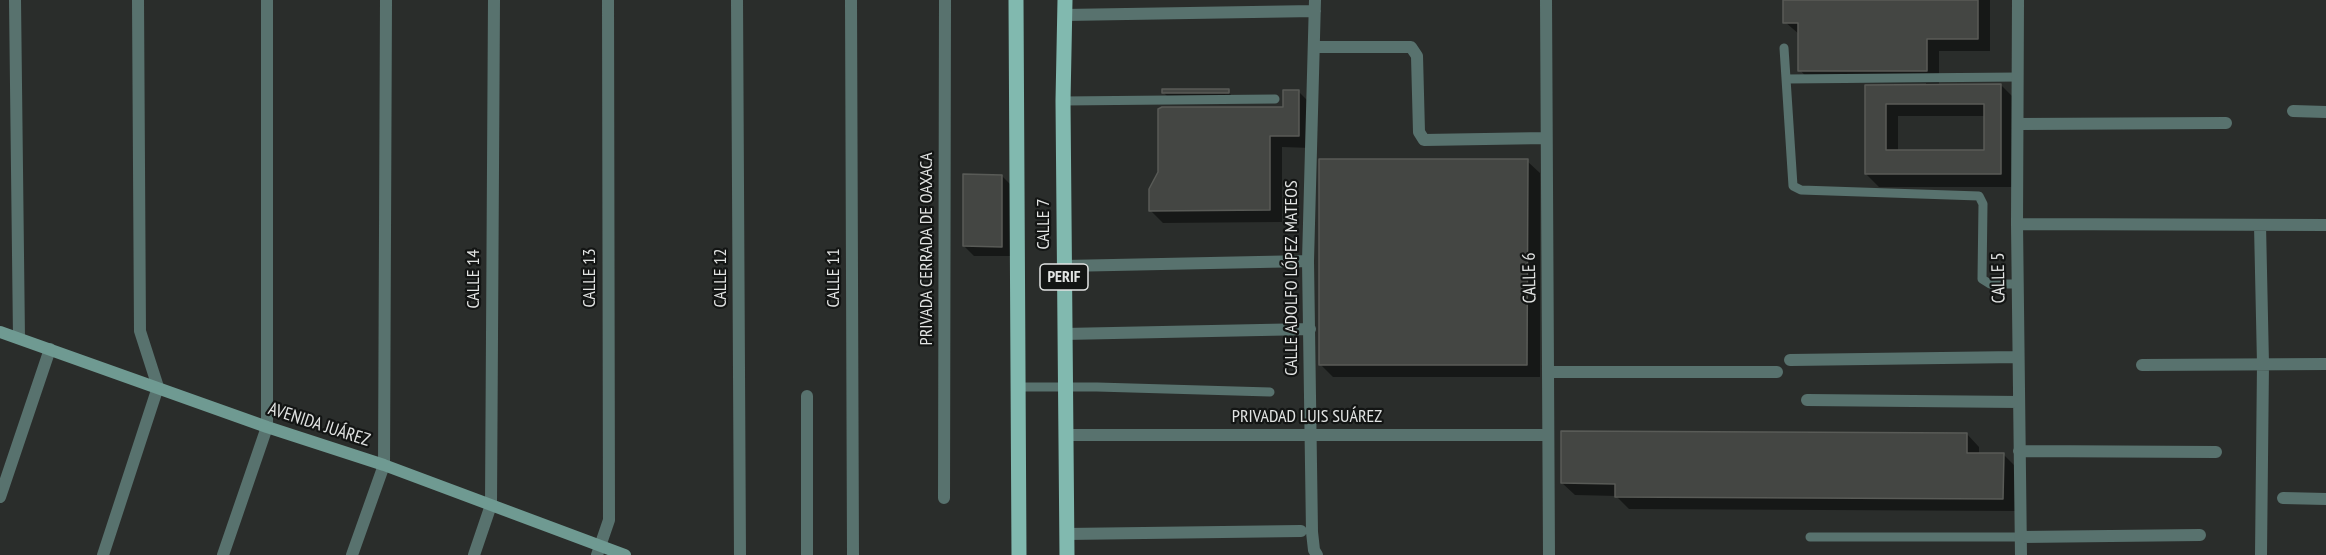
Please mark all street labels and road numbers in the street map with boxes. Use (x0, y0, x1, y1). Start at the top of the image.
street label: PRIVADA CERRADA DE OAXACA (916, 153, 938, 345)
street label: CALLE ADOLFO LÓPEZ MATEOS (1281, 180, 1303, 376)
street label: CALLE 7 (1033, 199, 1055, 249)
street label: CALLE 13 (579, 249, 601, 307)
street label: CALLE 12 (710, 249, 732, 307)
street label: CALLE 11 (823, 249, 845, 307)
street label: CALLE 14 (463, 250, 485, 308)
street label: CALLE 6 (1519, 252, 1541, 304)
street label: CALLE 5 (1988, 252, 2010, 304)
road number: PERIF (1040, 264, 1088, 290)
street label: AVENIDA JUÁREZ (265, 398, 373, 452)
street label: PRIVADAD LUIS SUÁREZ (1232, 406, 1382, 428)

